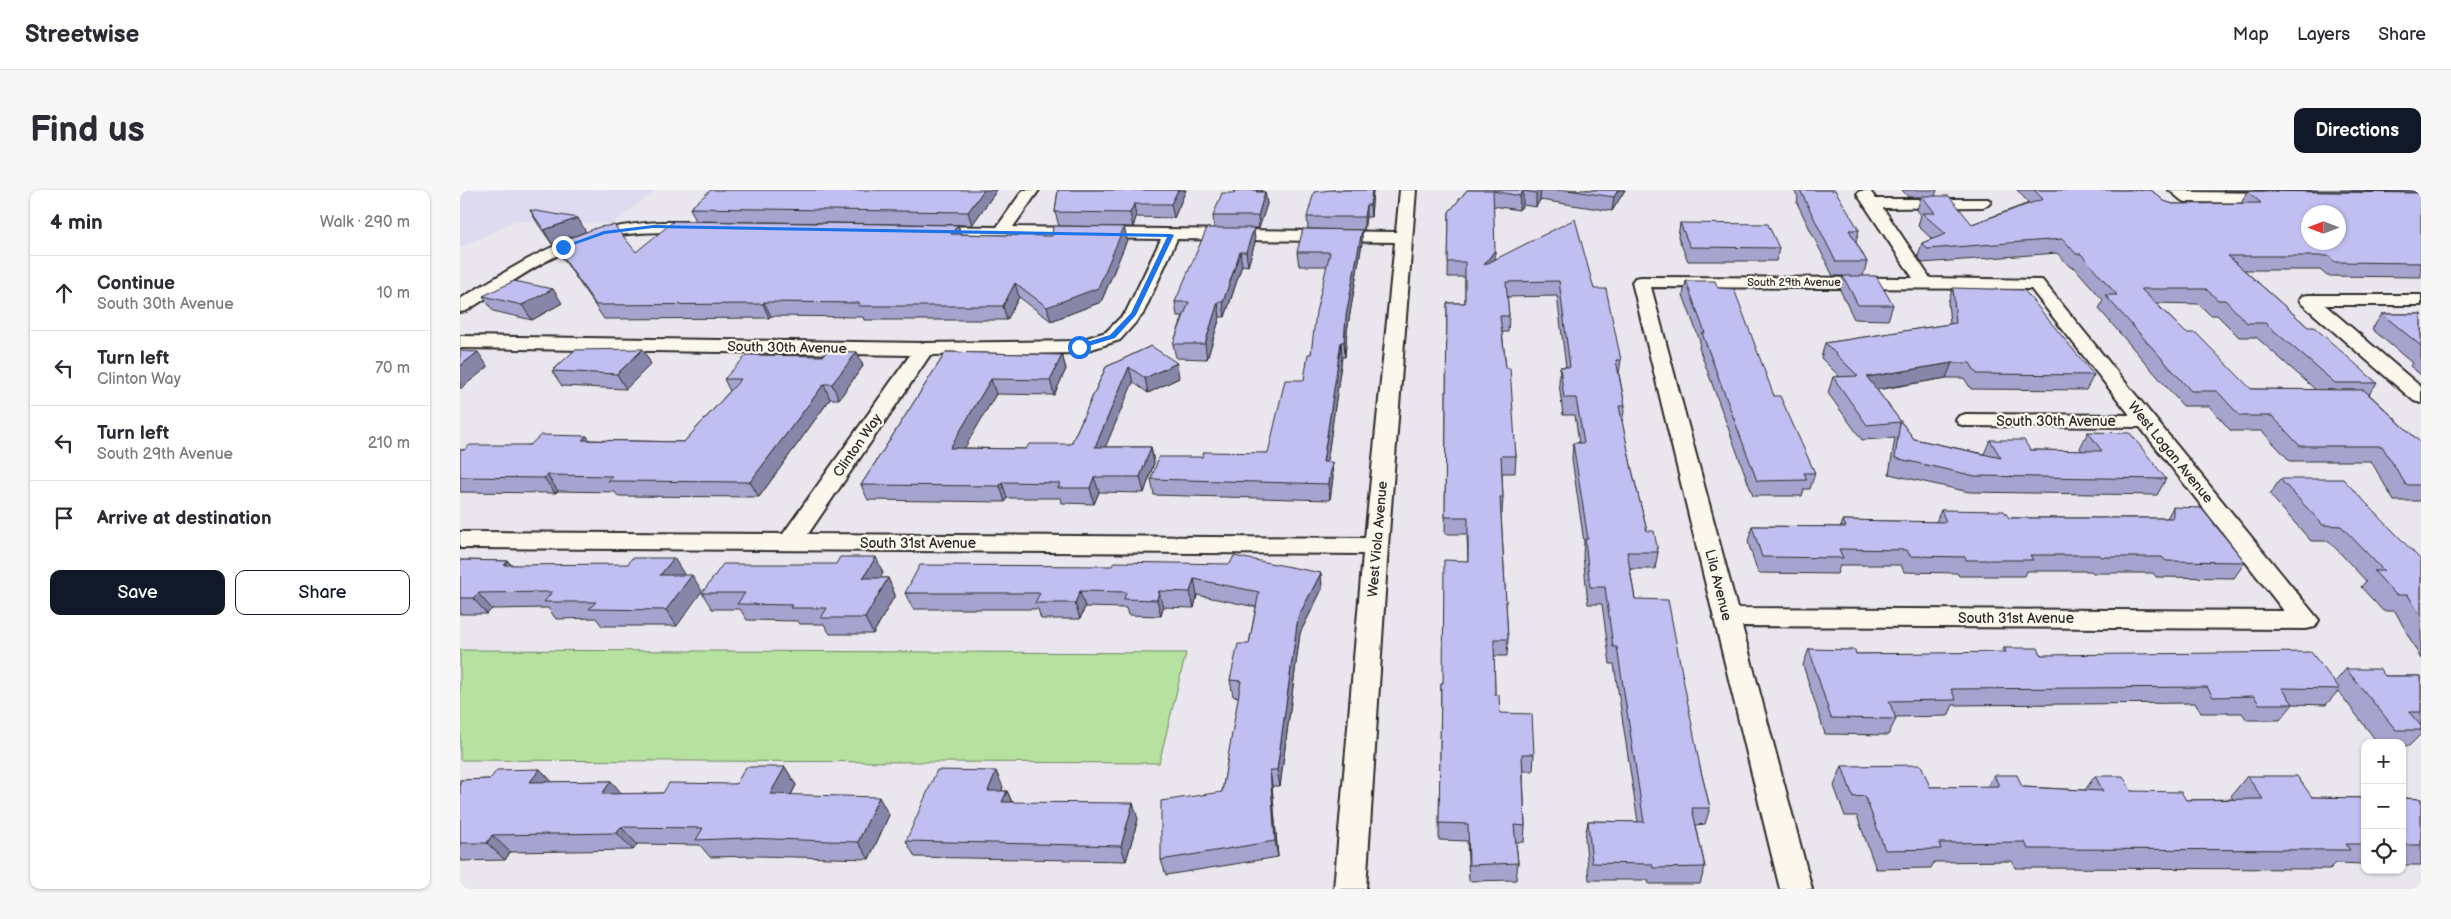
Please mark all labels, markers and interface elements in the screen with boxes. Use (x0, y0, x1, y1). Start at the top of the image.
text: Streetwise (25, 20, 139, 49)
text: Map (2233, 24, 2269, 45)
text: Layers (2297, 24, 2350, 45)
text: Share (2378, 24, 2426, 45)
button: Directions (2294, 108, 2421, 153)
text: Find us (30, 109, 145, 152)
north arrow (2301, 205, 2346, 250)
text: 4 min (50, 210, 103, 235)
text: Walk · 290 m (320, 213, 410, 232)
route end (552, 236, 575, 259)
text: Continue (97, 272, 175, 295)
street label: South 29th Avenue (1747, 276, 1841, 289)
icon: ahead (50, 279, 78, 307)
text: 10 m (377, 284, 410, 303)
text: South 30th Avenue (97, 295, 234, 314)
route start (1068, 336, 1091, 359)
street label: South 30th Avenue (727, 338, 847, 357)
text: Turn left (97, 347, 169, 370)
icon: left (50, 354, 78, 382)
text: 70 m (375, 359, 410, 378)
text: Clinton Way (97, 370, 181, 389)
street label: West Logan Avenue (2124, 398, 2217, 506)
street label: Clinton Way (829, 410, 886, 480)
street label: South 30th Avenue (1996, 413, 2116, 430)
text: Turn left (97, 422, 169, 445)
icon: left (50, 429, 78, 457)
text: 210 m (368, 434, 410, 453)
text: South 29th Avenue (97, 445, 233, 464)
street label: West Viola Avenue (1364, 480, 1391, 598)
icon: arrive (50, 504, 78, 532)
text: Arrive at destination (97, 507, 272, 530)
street label: South 31st Avenue (860, 535, 976, 552)
street label: Lila Avenue (1701, 548, 1736, 623)
button: Save (50, 570, 225, 615)
button: Share (235, 570, 410, 615)
street label: South 31st Avenue (1958, 610, 2074, 627)
map controls (2361, 739, 2406, 874)
button: + (2361, 739, 2406, 784)
button: − (2361, 784, 2406, 829)
button: locate (2361, 829, 2406, 874)

